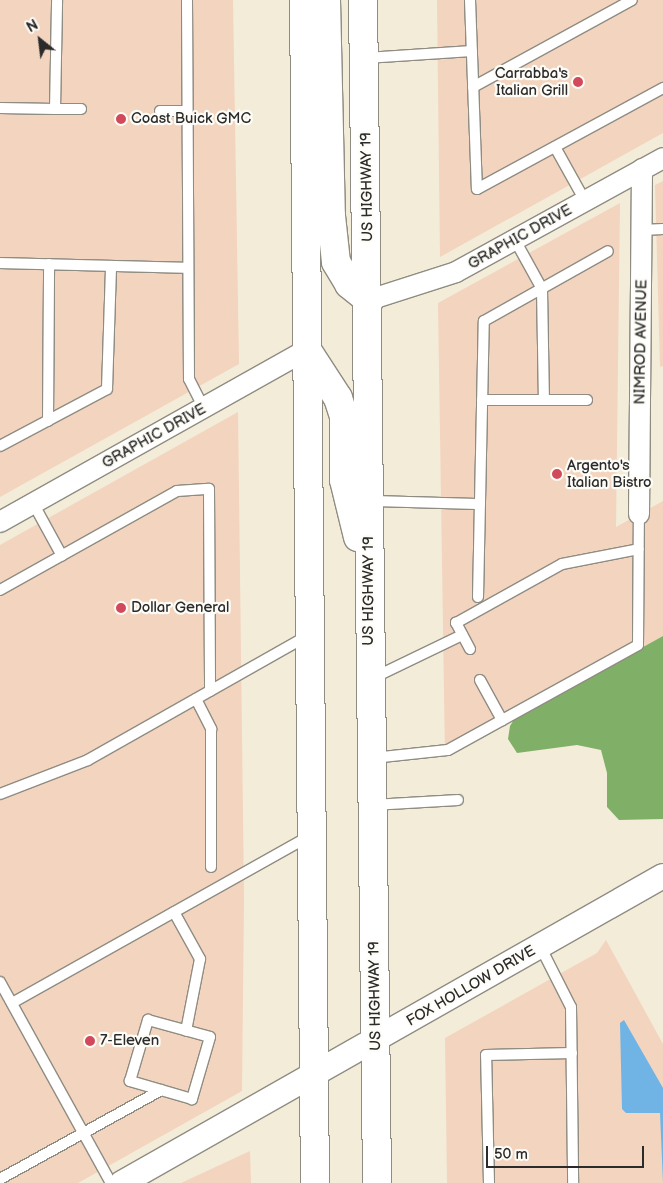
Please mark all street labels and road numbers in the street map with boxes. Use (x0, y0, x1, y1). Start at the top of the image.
street label: US HIGHWAY 19 (357, 132, 377, 242)
street label: GRAPHIC DRIVE (465, 201, 575, 273)
street label: NIMROD AVENUE (631, 279, 651, 405)
street label: GRAPHIC DRIVE (99, 400, 209, 472)
street label: US HIGHWAY 19 (360, 536, 378, 646)
street label: US HIGHWAY 19 (365, 941, 385, 1051)
street label: FOX HOLLOW DRIVE (403, 942, 539, 1030)

